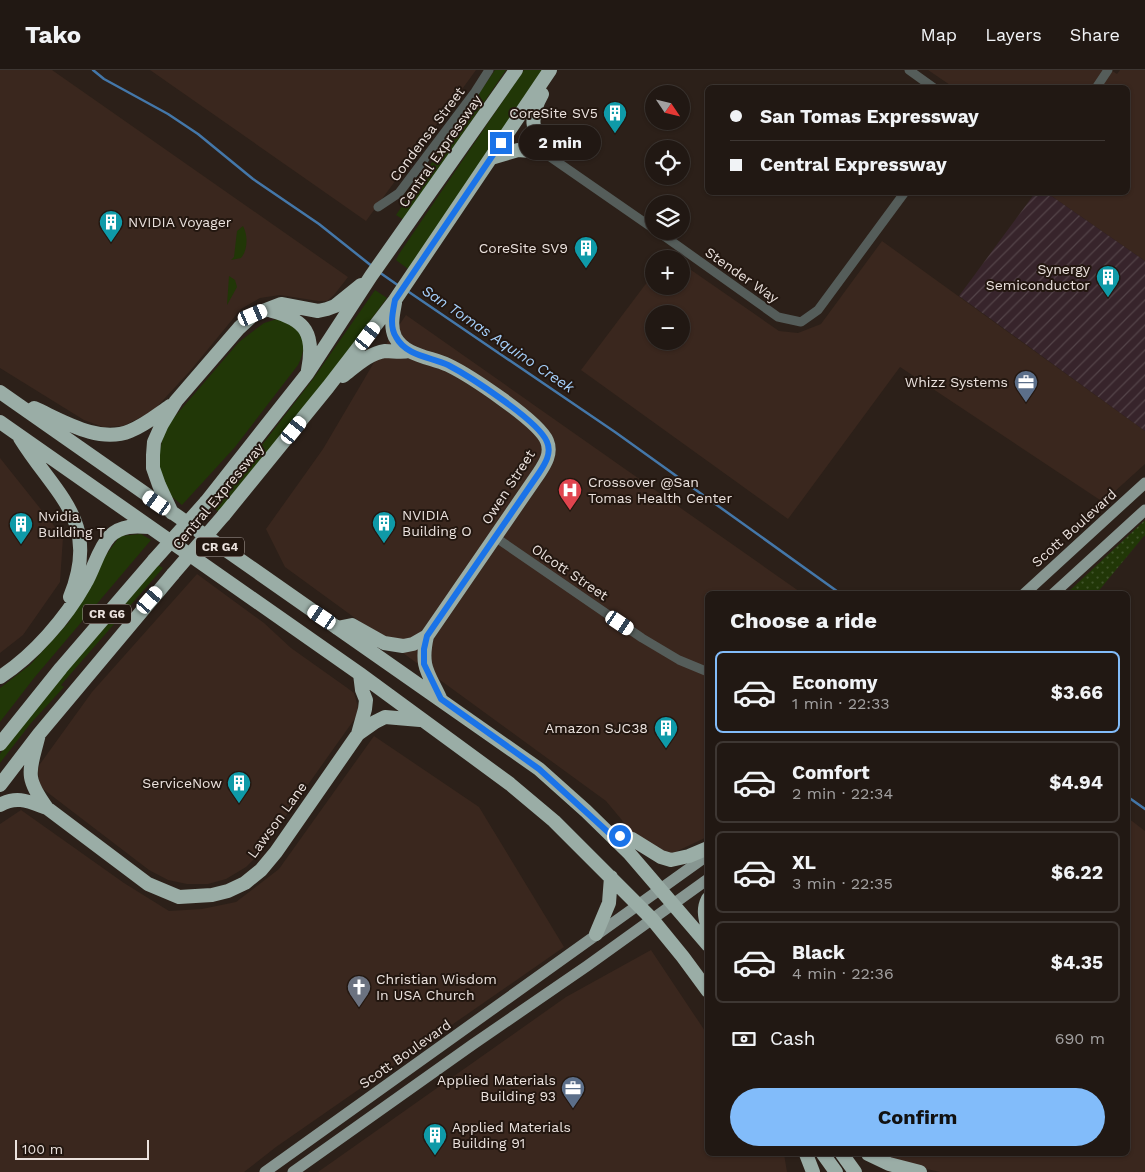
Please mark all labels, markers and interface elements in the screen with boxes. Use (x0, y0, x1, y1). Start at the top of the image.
text: Tako (25, 21, 81, 49)
text: Map (920, 24, 957, 45)
text: Layers (985, 24, 1042, 45)
text: Share (1070, 24, 1120, 45)
street label: Condensa Street (386, 84, 468, 184)
north arrow (645, 85, 690, 130)
map controls (645, 85, 690, 350)
street label: Central Expressway (395, 91, 485, 210)
building icon: CoreSite SV5 (602, 100, 628, 134)
place label: CoreSite SV5 (509, 105, 598, 121)
text: San Tomas Expressway (760, 105, 979, 128)
callout: 2 min (518, 126, 601, 160)
route end (490, 132, 512, 154)
text: 2 min (538, 133, 582, 152)
button: locate (645, 140, 690, 185)
text: Central Expressway (760, 153, 947, 176)
button: layers (645, 195, 690, 240)
building icon: NVIDIA Voyager (98, 209, 124, 243)
place label: NVIDIA Voyager (128, 214, 232, 230)
building icon: CoreSite SV9 (573, 235, 599, 269)
place label: CoreSite SV9 (479, 240, 568, 256)
street label: Stender Way (702, 244, 782, 307)
button: + (645, 250, 690, 295)
place label: Synergy Semiconductor (986, 261, 1091, 293)
building icon: Synergy Semiconductor (1095, 264, 1121, 298)
water label: San Tomas Aquino Creek (418, 281, 578, 397)
car (236, 302, 269, 328)
button: − (645, 305, 690, 350)
car (352, 320, 383, 352)
office icon: Whizz Systems (1013, 369, 1039, 403)
place label: Whizz Systems (905, 374, 1008, 390)
car (278, 414, 309, 446)
street label: Central Expressway (169, 439, 268, 552)
street label: Owen Street (478, 447, 538, 527)
place label: Crossover @San Tomas Health Center (588, 474, 732, 506)
hospital icon: Crossover @San Tomas Health Center (557, 477, 583, 511)
street label: Scott Boulevard (1028, 486, 1120, 570)
car (140, 488, 173, 518)
place label: NVIDIA Building O (402, 507, 472, 539)
place label: Nvidia Building T (38, 508, 106, 540)
building icon: NVIDIA Building O (371, 510, 397, 544)
building icon: Nvidia Building T (8, 511, 34, 545)
road number: CR G4 (196, 538, 244, 557)
street label: Olcott Street (529, 541, 611, 603)
car (134, 584, 165, 616)
car (305, 602, 338, 632)
road number: CR G6 (83, 604, 131, 624)
car (603, 608, 636, 638)
text: Choose a ride (730, 608, 877, 633)
icon: car (732, 670, 777, 715)
text: Economy (792, 671, 877, 694)
text: $3.66 (1051, 681, 1103, 704)
text: 1 min · 22:33 (792, 694, 890, 713)
building icon: Amazon SJC38 (653, 715, 679, 749)
place label: Amazon SJC38 (545, 720, 648, 736)
icon: car (732, 760, 777, 805)
text: Comfort (792, 761, 870, 784)
building icon: ServiceNow (226, 770, 252, 804)
text: $4.94 (1049, 771, 1103, 794)
place label: ServiceNow (142, 775, 222, 791)
street label: Lawson Lane (244, 779, 310, 861)
text: 2 min · 22:34 (792, 784, 893, 803)
route start (609, 825, 631, 847)
icon: car (732, 850, 777, 895)
text: XL (792, 851, 816, 874)
text: $6.22 (1051, 861, 1103, 884)
text: 3 min · 22:35 (792, 874, 893, 893)
icon: car (732, 940, 777, 985)
text: Black (792, 941, 845, 964)
text: $4.35 (1051, 951, 1103, 974)
text: 4 min · 22:36 (792, 964, 894, 983)
place label: Christian Wisdom In USA Church (376, 971, 497, 1003)
church icon: Christian Wisdom In USA Church (346, 974, 372, 1008)
street label: Scott Boulevard (356, 1016, 454, 1092)
icon: cash (730, 1025, 758, 1053)
text: Cash (770, 1027, 816, 1050)
text: 690 m (1055, 1029, 1105, 1048)
place label: Applied Materials Building 93 (437, 1072, 556, 1104)
office icon: Applied Materials Building 93 (560, 1075, 586, 1109)
button: Confirm (730, 1088, 1105, 1146)
place label: Applied Materials Building 91 (452, 1119, 571, 1151)
building icon: Applied Materials Building 91 (422, 1122, 448, 1156)
scale bar (15, 1137, 149, 1160)
text: 100 m (22, 1141, 63, 1157)

